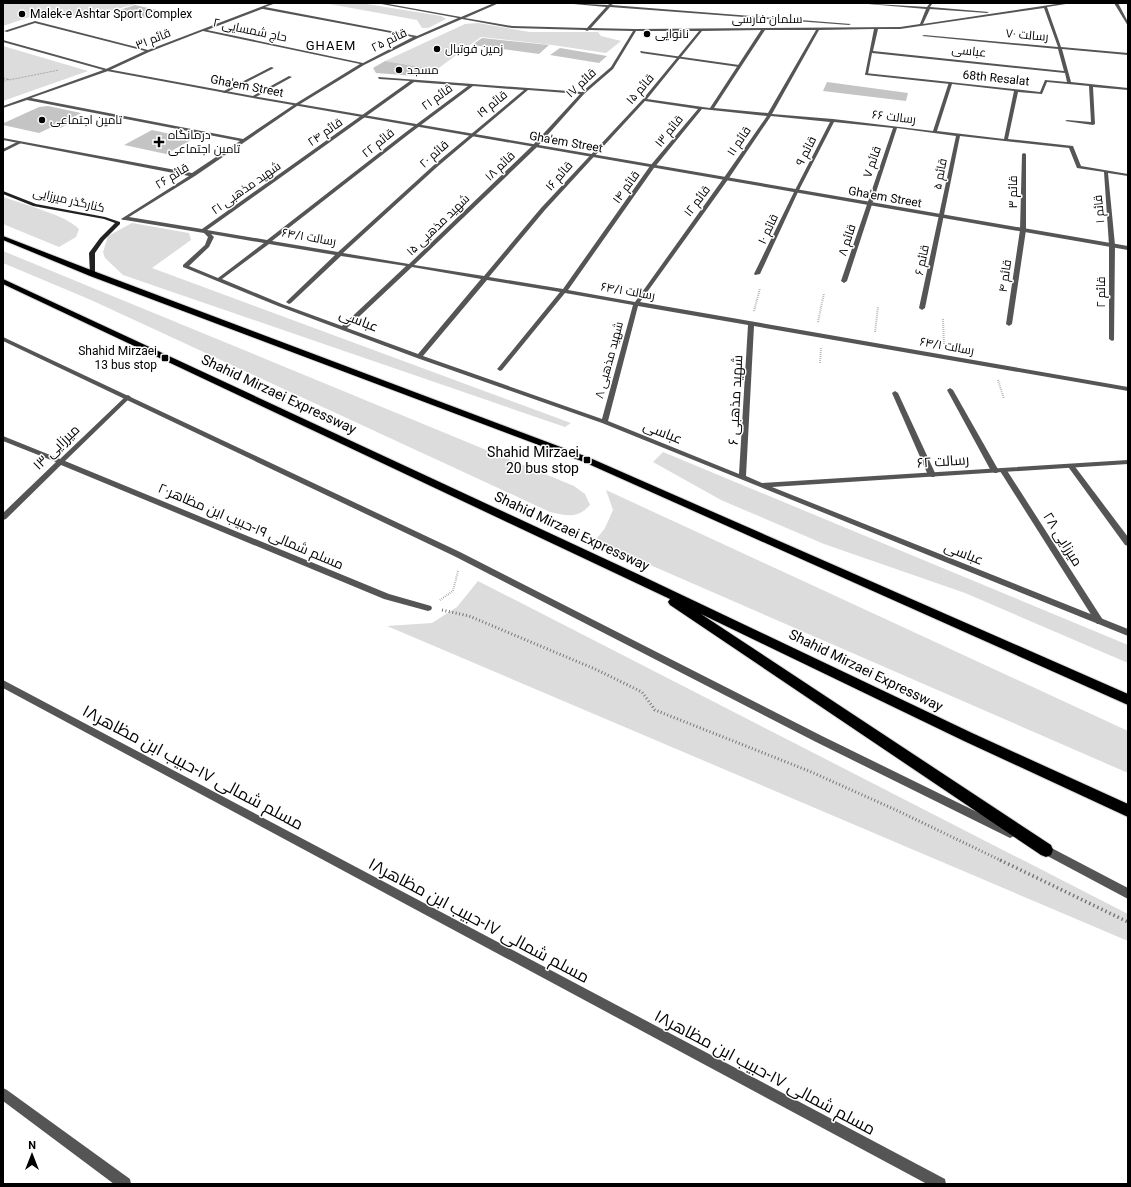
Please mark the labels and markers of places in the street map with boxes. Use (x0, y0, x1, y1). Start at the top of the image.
place label: Malek-e Ashtar Sport Complex (30, 7, 192, 21)
marker: Malek-e Ashtar Sport Complex (17, 9, 27, 19)
place label: نانوایی (655, 27, 689, 41)
marker: نانوایی (642, 29, 652, 39)
place label: زمین فوتبال (445, 42, 503, 56)
marker: زمین فوتبال (432, 44, 442, 54)
place label: مسجد (407, 63, 439, 77)
marker: مسجد (394, 65, 404, 75)
place label: تامین اجتماعی (50, 113, 123, 127)
marker: تامین اجتماعی (37, 115, 47, 125)
place label: درمانگاه تامین اجتماعی (168, 128, 241, 156)
marker: درمانگاه تامین اجتماعی (153, 136, 165, 148)
place label: Shahid Mirzaei 13 bus stop (78, 344, 157, 372)
marker: Shahid Mirzaei 13 bus stop (160, 353, 170, 363)
place label: Shahid Mirzaei 20 bus stop (487, 444, 579, 476)
marker: Shahid Mirzaei 20 bus stop (582, 455, 592, 465)

